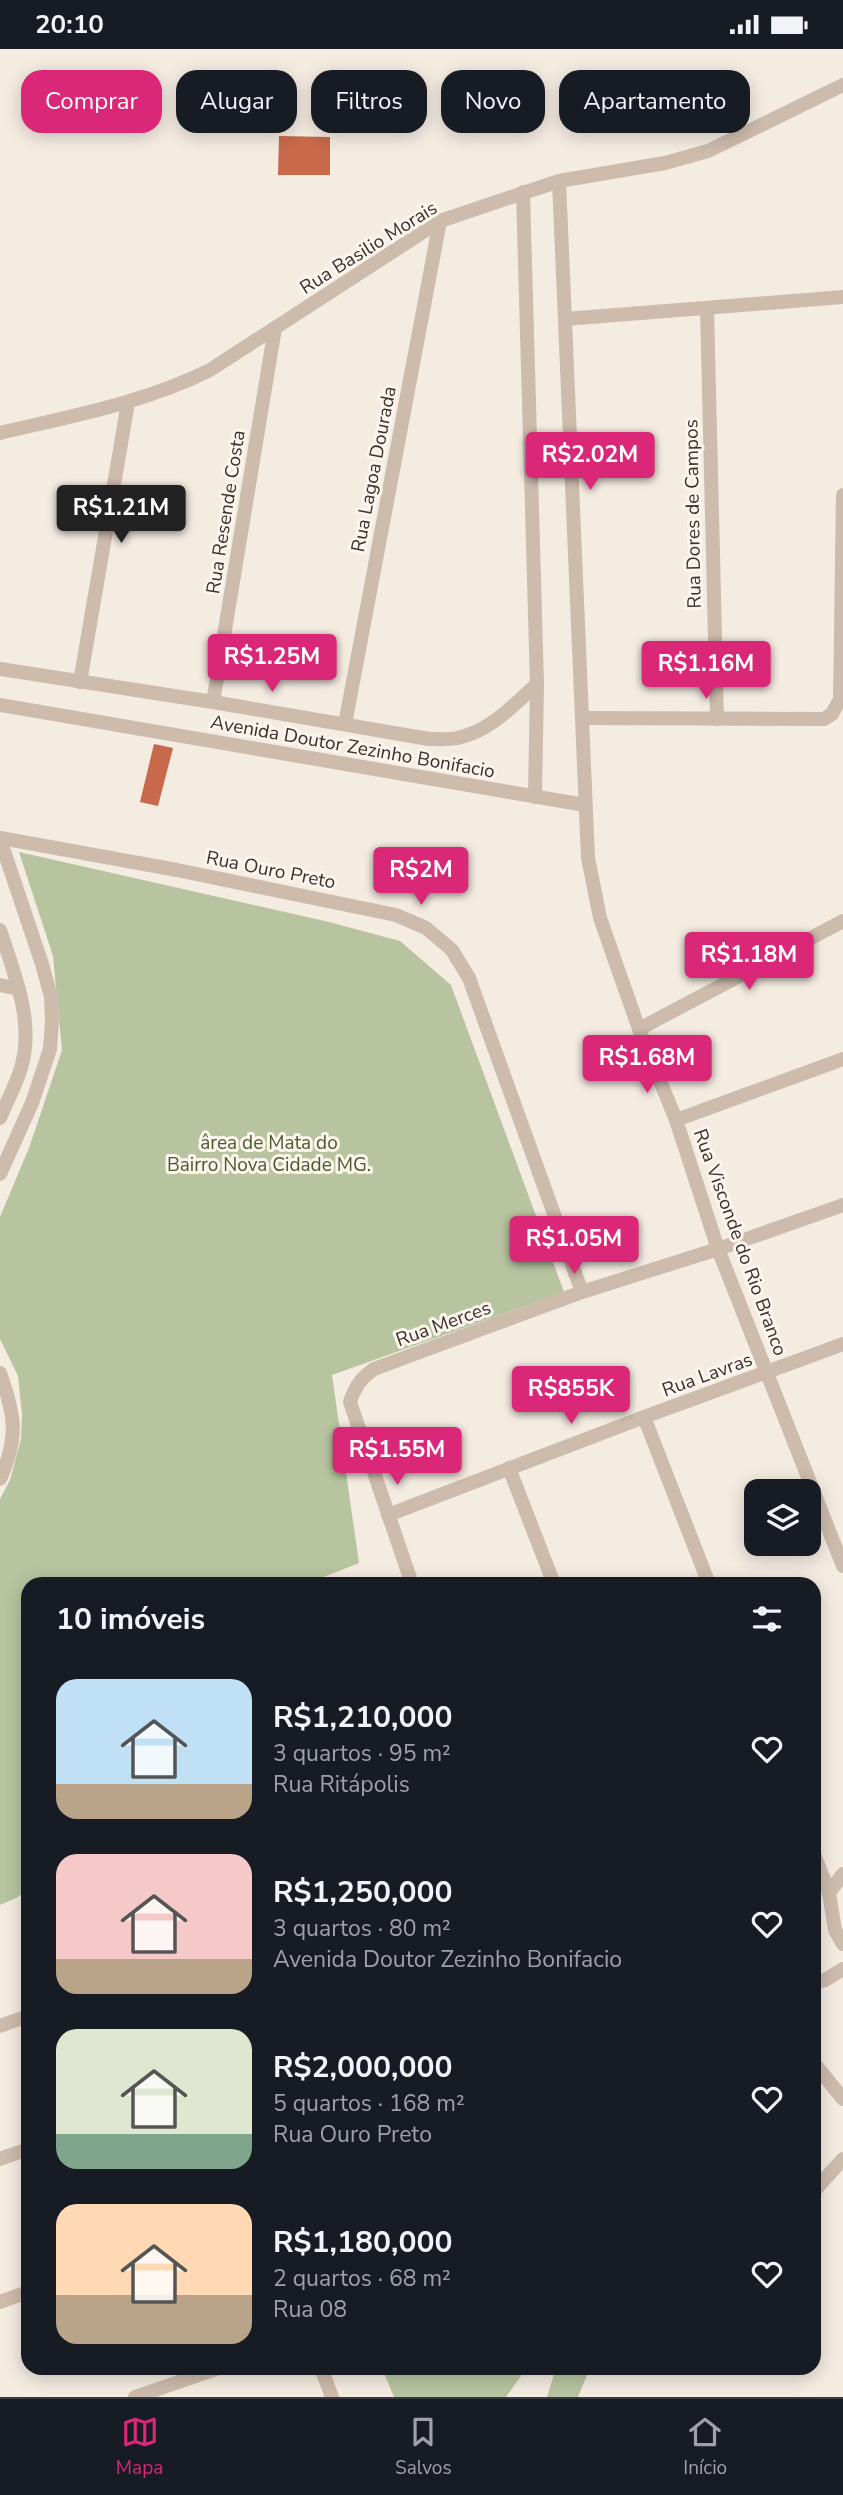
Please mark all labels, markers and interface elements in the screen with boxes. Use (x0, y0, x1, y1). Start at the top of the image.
text: 20:10 (35, 7, 104, 42)
chip: Comprar (21, 70, 162, 133)
chip: Alugar (176, 70, 297, 133)
chip: Filtros (311, 70, 427, 133)
chip: Novo (441, 70, 545, 133)
chip: Apartamento (559, 70, 750, 133)
street label: Rua Basilio Morais (295, 195, 442, 301)
street label: Rua Lagoa Dourada (345, 384, 403, 554)
street label: Rua Dores de Campos (678, 419, 708, 609)
street label: Rua Resende Costa (200, 428, 252, 596)
pin: R$2.02M (525, 433, 655, 492)
text: R$2.02M (542, 439, 638, 470)
pin: R$1.21M (56, 485, 186, 545)
text: R$1.21M (73, 492, 169, 523)
pin: R$1.25M (207, 635, 337, 694)
text: R$1.25M (224, 641, 320, 672)
pin: R$1.16M (641, 641, 771, 701)
text: R$1.16M (658, 648, 754, 679)
street label: Avenida Doutor Zezinho Bonifacio (209, 709, 497, 785)
street label: Rua Ouro Preto (204, 845, 338, 895)
pin: R$2M (380, 847, 462, 907)
text: R$2M (389, 854, 453, 885)
pin: R$1.18M (684, 933, 814, 992)
text: R$1.18M (701, 939, 797, 970)
pin: R$1.68M (582, 1035, 712, 1095)
text: R$1.68M (599, 1042, 695, 1073)
street label: Rua Visconde do Rio Branco (687, 1125, 793, 1359)
park label: ârea de Mata do Bairro Nova Cidade MG. (167, 1130, 371, 1178)
pin: R$1.05M (509, 1217, 639, 1276)
text: R$1.05M (526, 1223, 622, 1254)
street label: Rua Merces (392, 1295, 494, 1353)
street label: Rua Lavras (659, 1347, 756, 1403)
pin: R$855K (514, 1367, 628, 1426)
text: R$855K (528, 1373, 614, 1404)
pin: R$1.55M (332, 1427, 462, 1487)
text: R$1.55M (349, 1434, 445, 1465)
map controls (744, 1479, 821, 1556)
button: layers (744, 1479, 821, 1556)
text: 10 imóveis (56, 1599, 205, 1640)
icon: filters (748, 1600, 786, 1638)
text: R$1,210,000 (273, 1697, 452, 1738)
icon: home (112, 1707, 196, 1791)
icon: heart (748, 1730, 786, 1768)
text: 3 quartos · 95 m² (273, 1738, 451, 1769)
text: Rua Ritápolis (273, 1769, 410, 1800)
text: R$1,250,000 (273, 1872, 452, 1913)
icon: home (112, 1882, 196, 1966)
icon: heart (748, 1905, 786, 1943)
text: 3 quartos · 80 m² (273, 1913, 451, 1944)
text: Avenida Doutor Zezinho Bonifacio (273, 1944, 622, 1975)
text: R$2,000,000 (273, 2047, 452, 2088)
icon: home (112, 2057, 196, 2141)
icon: heart (748, 2080, 786, 2118)
text: 5 quartos · 168 m² (273, 2088, 465, 2119)
text: Rua Ouro Preto (273, 2119, 432, 2150)
text: R$1,180,000 (273, 2222, 452, 2263)
icon: home (112, 2232, 196, 2316)
icon: heart (748, 2255, 786, 2293)
text: 2 quartos · 68 m² (273, 2263, 451, 2294)
text: Rua 08 (273, 2294, 347, 2325)
tab: Mapa (116, 2413, 163, 2481)
tab: Salvos (395, 2413, 452, 2481)
tab: Início (683, 2413, 727, 2481)

